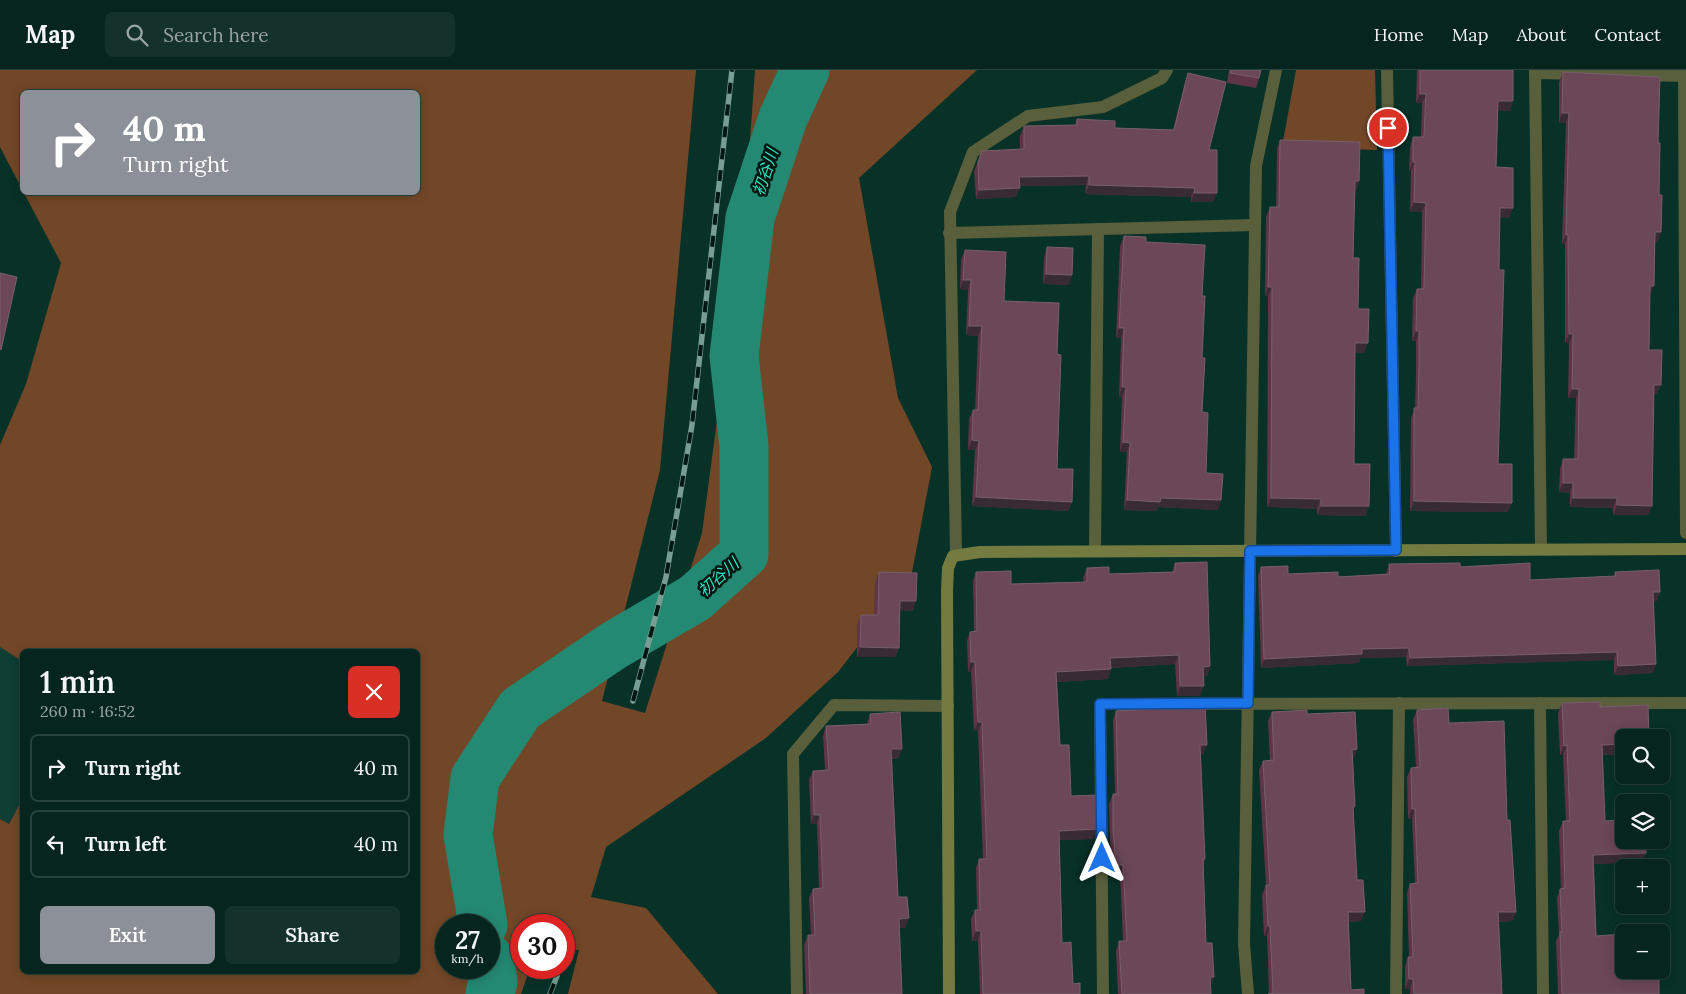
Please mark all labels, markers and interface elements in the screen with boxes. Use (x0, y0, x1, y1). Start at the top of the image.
search box (105, 12, 455, 57)
text: Map (25, 19, 75, 50)
icon: search (123, 21, 151, 49)
text: Search here (163, 23, 269, 47)
text: Home (1374, 23, 1424, 46)
text: Map (1452, 23, 1488, 46)
text: About (1516, 23, 1566, 46)
text: Contact (1594, 23, 1661, 46)
text: 40 m (123, 106, 206, 151)
pin (1367, 107, 1409, 149)
icon: right (40, 110, 105, 175)
icon: arrive (1374, 114, 1402, 142)
water label: 初谷川 (748, 144, 783, 198)
text: Turn right (123, 150, 228, 178)
water label: 初谷川 (693, 552, 744, 600)
text: 1 min (40, 663, 115, 701)
button: close (348, 666, 400, 718)
text: 260 m · 16:52 (40, 701, 135, 721)
map controls (1615, 729, 1670, 979)
button: search (1615, 729, 1670, 784)
icon: right (42, 754, 70, 782)
text: Turn right (85, 756, 181, 780)
text: 40 m (354, 756, 398, 780)
button: layers (1615, 794, 1670, 849)
icon: left (42, 830, 70, 858)
position arrow (1075, 831, 1127, 883)
text: Turn left (85, 832, 166, 856)
text: 40 m (354, 832, 398, 856)
button: + (1615, 859, 1670, 914)
button: Exit (40, 906, 215, 964)
button: Share (225, 906, 400, 964)
speed limit sign: 30 (510, 914, 575, 979)
text: 27 (455, 924, 480, 956)
button: − (1615, 924, 1670, 979)
text: km/h (451, 951, 484, 966)

